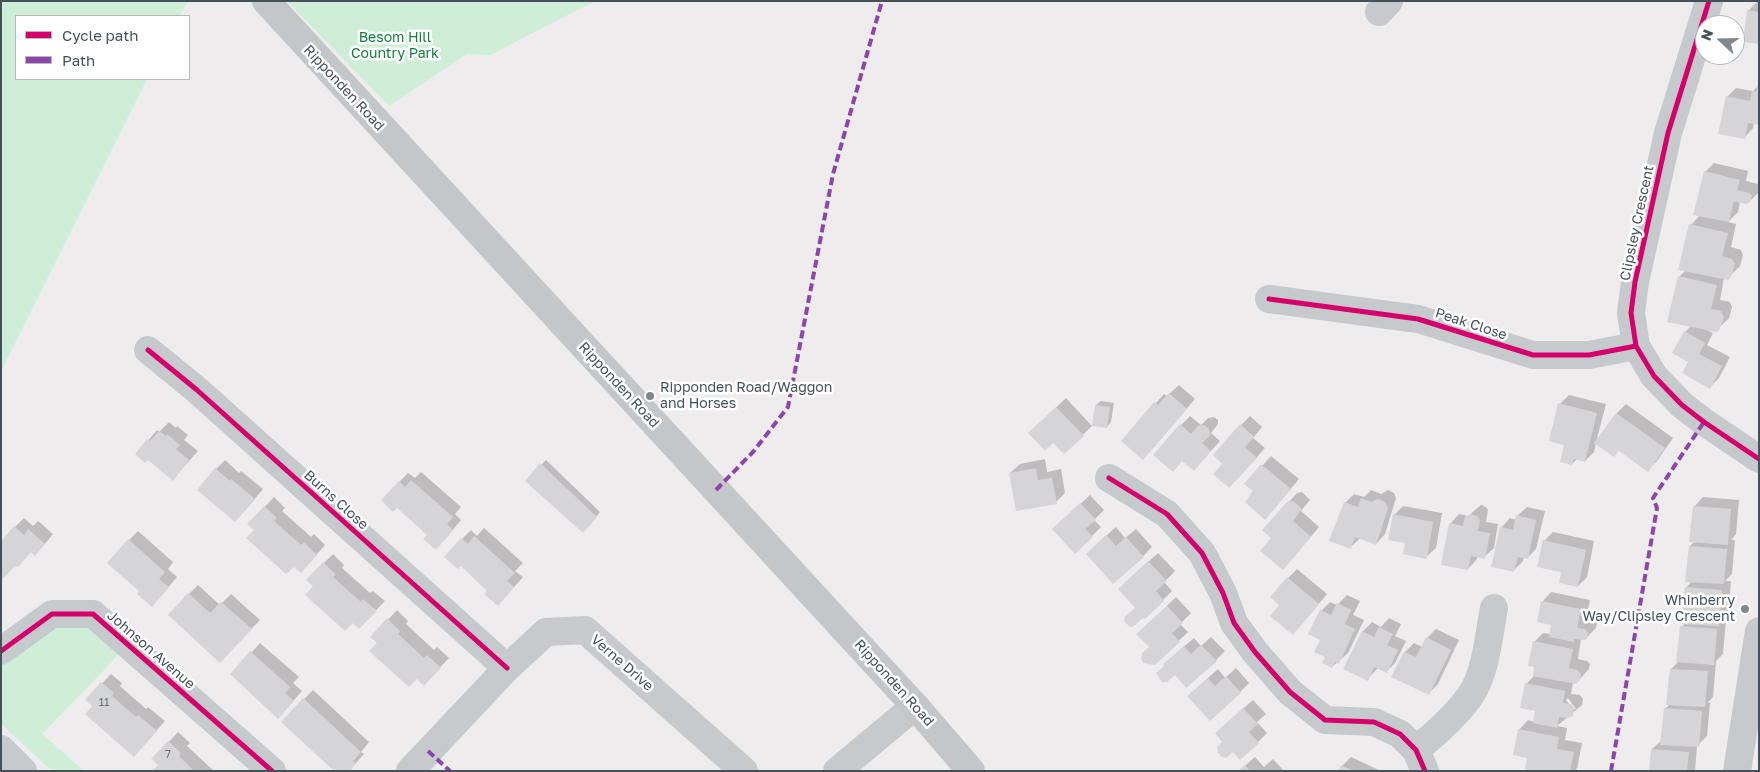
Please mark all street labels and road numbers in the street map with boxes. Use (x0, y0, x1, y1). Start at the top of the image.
street label: Ripponden Road (300, 42, 388, 134)
street label: Clipsley Crescent (1617, 164, 1657, 282)
street label: Peak Close (1433, 305, 1509, 343)
street label: Ripponden Road (575, 339, 663, 431)
street label: Burns Close (300, 467, 372, 533)
street label: Johnson Avenue (104, 607, 198, 693)
street label: Verne Drive (587, 631, 657, 695)
street label: Ripponden Road (851, 636, 937, 730)

